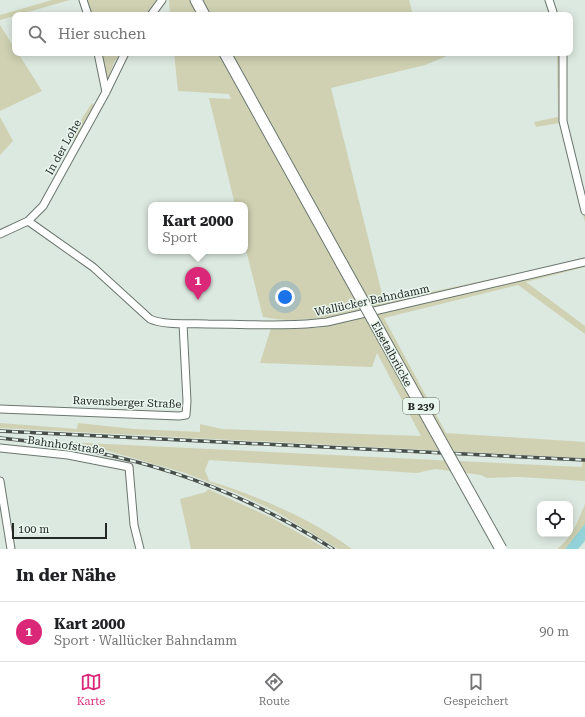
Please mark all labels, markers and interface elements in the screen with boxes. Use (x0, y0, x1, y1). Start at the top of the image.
search box (12, 12, 573, 56)
icon: search (26, 23, 48, 45)
text: Hier suchen (58, 25, 146, 43)
street label: In der Lohe (43, 117, 84, 177)
popup (148, 202, 248, 254)
text: Kart 2000 (162, 212, 234, 230)
text: Sport (162, 230, 197, 245)
pin: 1 (185, 267, 211, 300)
street label: Wallücker Bahndamm (314, 282, 431, 319)
your location (275, 287, 295, 307)
street label: Elsetalbrücke (368, 319, 415, 389)
street label: Ravensberger Straße (72, 394, 182, 411)
road number: B 239 (403, 398, 439, 414)
street label: Bahnhofstraße (26, 434, 105, 457)
map controls (537, 501, 573, 537)
button: locate (537, 501, 573, 537)
scale bar (12, 521, 107, 540)
text: 100 m (18, 523, 49, 536)
text: In der Nähe (16, 565, 116, 585)
text: Kart 2000 (54, 615, 125, 633)
text: 1 (25, 624, 33, 639)
text: 90 m (539, 624, 569, 639)
text: Sport · Wallücker Bahndamm (54, 633, 237, 648)
tab: Karte (77, 671, 105, 708)
tab: Route (259, 671, 290, 708)
tab: Gespeichert (443, 671, 508, 708)

